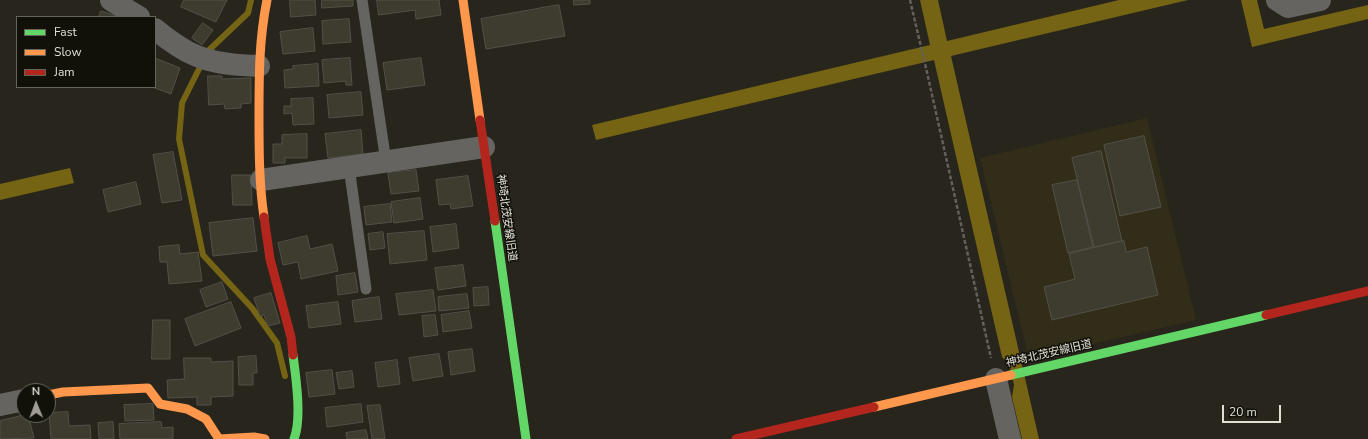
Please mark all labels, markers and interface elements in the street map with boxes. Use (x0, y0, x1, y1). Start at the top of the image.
legend (16, 16, 156, 88)
text: Fast (54, 24, 77, 40)
text: Slow (54, 44, 82, 60)
text: Jam (54, 64, 75, 80)
street label: 神埼北茂安線旧道 (493, 174, 519, 262)
street label: 神埼北茂安線旧道 (1005, 338, 1093, 370)
north arrow (16, 383, 56, 423)
text: N (32, 384, 40, 399)
scale bar (1224, 397, 1283, 423)
text: 20 m (1229, 404, 1257, 420)

